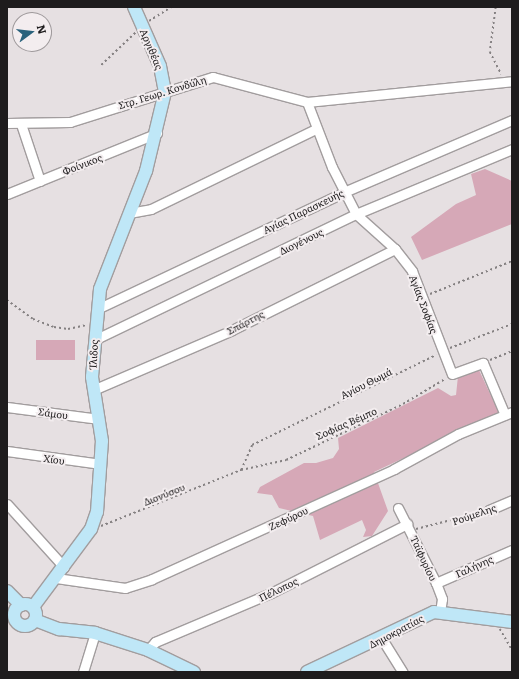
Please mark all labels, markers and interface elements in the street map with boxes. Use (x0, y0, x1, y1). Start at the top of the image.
north arrow (12, 12, 52, 52)
text: N (34, 23, 52, 36)
street label: Αργιθέας (138, 27, 166, 71)
street label: Στρ. Γεωρ. Κονδύλη (117, 73, 207, 111)
street label: Φοίνικος (60, 151, 104, 177)
street label: Αγίας Παρασκευής (261, 186, 345, 236)
street label: Διογένους (277, 225, 325, 257)
street label: Αγίας Σοφίας (407, 273, 441, 335)
street label: Σπάρτης (224, 307, 266, 337)
street label: Ίλιδος (86, 339, 100, 369)
street label: Αγίου Θωμά (338, 365, 394, 401)
street label: Σοφίας Βέμπο (314, 404, 378, 442)
street label: Σάμου (37, 405, 69, 421)
street label: Χίου (43, 452, 65, 466)
street label: Διονύσου (142, 480, 186, 508)
street label: Ρούμελης (450, 501, 498, 527)
street label: Ζεφύρου (266, 504, 310, 532)
street label: Ταϊφυρίου (408, 533, 440, 583)
street label: Γαλήνης (453, 552, 495, 580)
street label: Πέλοπος (257, 574, 299, 604)
street label: Δημοκρατίας (367, 612, 425, 650)

